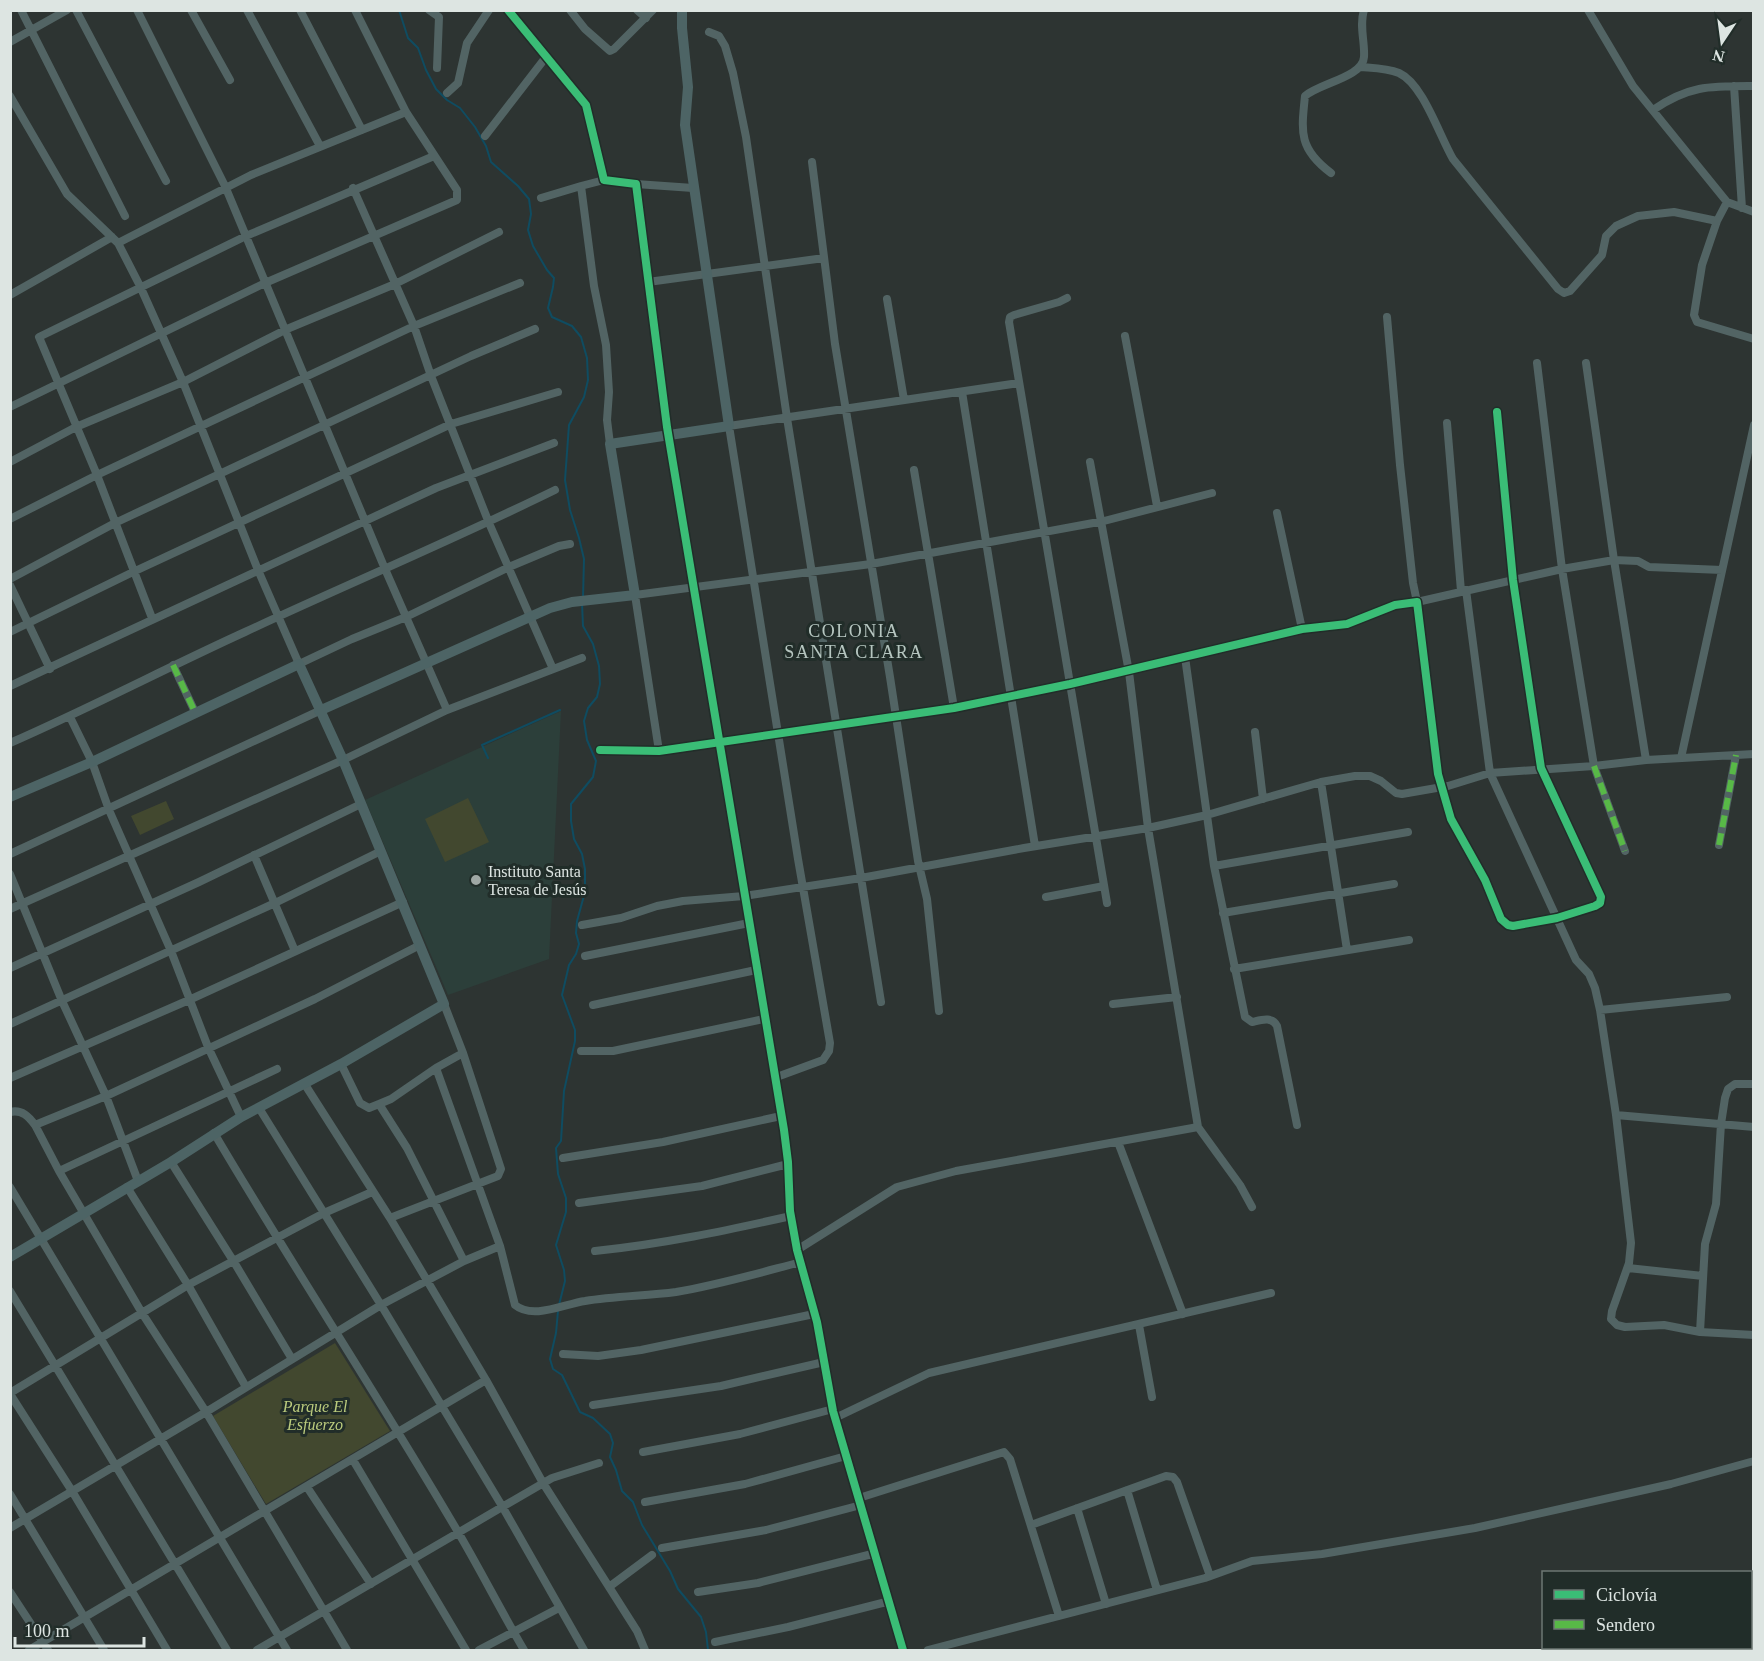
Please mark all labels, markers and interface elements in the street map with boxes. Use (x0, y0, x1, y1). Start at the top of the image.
north arrow (1692, 12, 1752, 72)
text: N (1711, 46, 1726, 66)
district label: COLONIA SANTA CLARA (784, 621, 924, 662)
place label: Instituto Santa Teresa de Jesús (488, 863, 586, 898)
marker: Instituto Santa Teresa de Jesús (469, 873, 483, 887)
park label: Parque El Esfuerzo (282, 1398, 348, 1434)
legend (1542, 1571, 1752, 1649)
text: Ciclovía (1596, 1585, 1657, 1605)
scale bar (15, 1610, 144, 1648)
text: Sendero (1596, 1615, 1655, 1635)
text: 100 m (24, 1621, 70, 1641)

